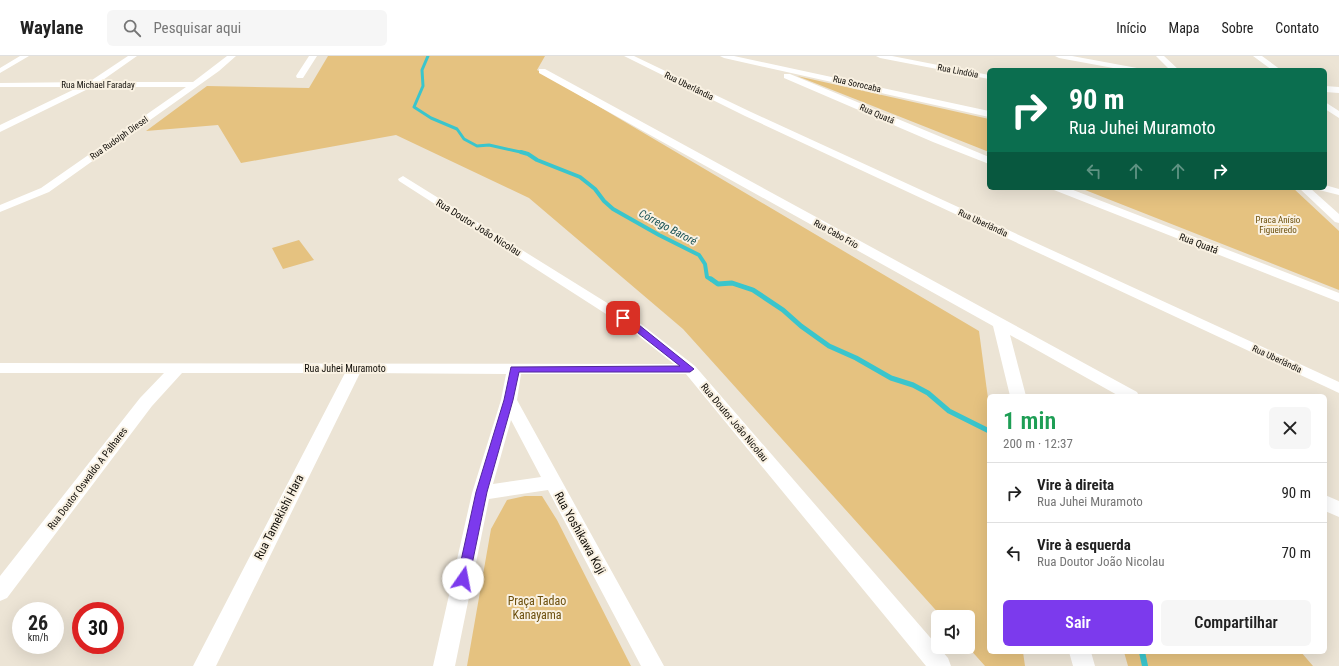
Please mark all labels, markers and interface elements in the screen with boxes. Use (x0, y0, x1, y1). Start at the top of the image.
search box (107, 10, 387, 46)
text: Waylane (20, 16, 83, 39)
icon: search (121, 17, 143, 39)
text: Pesquisar aqui (153, 19, 241, 37)
text: Início (1116, 20, 1147, 36)
text: Mapa (1169, 20, 1199, 36)
text: Sobre (1221, 20, 1253, 36)
text: Contato (1275, 20, 1319, 36)
street label: Rua Lindóia (937, 62, 979, 80)
street label: Rua Uberlândia (663, 70, 715, 102)
street label: Rua Sorocaba (832, 74, 882, 94)
street label: Rua Michael Faraday (61, 80, 135, 90)
text: 90 m (1069, 83, 1125, 116)
icon: right (1003, 84, 1055, 136)
street label: Rua Quatá (858, 102, 896, 126)
street label: Rua Rudolph Diesel (88, 114, 150, 162)
text: Rua Juhei Muramoto (1069, 117, 1216, 138)
icon: left (1083, 160, 1105, 182)
icon: ahead (1125, 160, 1147, 182)
icon: ahead (1167, 160, 1189, 182)
icon: right (1209, 160, 1231, 182)
street label: Rua Doutor João Nicolau (434, 197, 523, 258)
water label: Córrego Baroré (637, 207, 700, 249)
street label: Rua Uberlândia (957, 207, 1009, 239)
park label: Praca Anísio Figueiredo (1256, 215, 1301, 235)
street label: Rua Cabo Frio (812, 218, 860, 251)
street label: Rua Quatá (1178, 231, 1220, 256)
pin (606, 301, 640, 335)
icon: arrive (612, 307, 634, 329)
street label: Rua Uberlândia (1251, 343, 1303, 375)
street label: Rua Juhei Muramoto (304, 363, 386, 374)
street label: Rua Doutor João Nicolau (699, 381, 770, 464)
text: 1 min (1003, 407, 1056, 435)
button: close (1269, 407, 1311, 449)
street label: Rua Doutor Oswaldo A Palhares (45, 425, 130, 531)
text: 200 m · 12:37 (1003, 436, 1073, 451)
street label: Rua Tamekishi Hara (251, 472, 307, 562)
text: Vire à direita (1037, 476, 1114, 494)
icon: right (1003, 482, 1025, 504)
text: 90 m (1281, 484, 1311, 502)
street label: Rua Yoshikawa Koji (552, 489, 608, 577)
text: Rua Juhei Muramoto (1037, 494, 1143, 509)
text: Vire à esquerda (1037, 536, 1131, 554)
icon: left (1003, 542, 1025, 564)
text: 70 m (1281, 544, 1311, 562)
text: Rua Doutor João Nicolau (1037, 554, 1164, 569)
position arrow (442, 558, 484, 600)
park label: Praça Tadao Kanayama (508, 594, 566, 622)
button: Sair (1003, 600, 1153, 646)
button: Compartilhar (1161, 600, 1311, 646)
speed limit sign: 30 (72, 602, 124, 654)
map controls (931, 610, 975, 654)
button: sound (931, 610, 975, 654)
text: 26 (28, 611, 48, 635)
text: km/h (28, 632, 48, 643)

